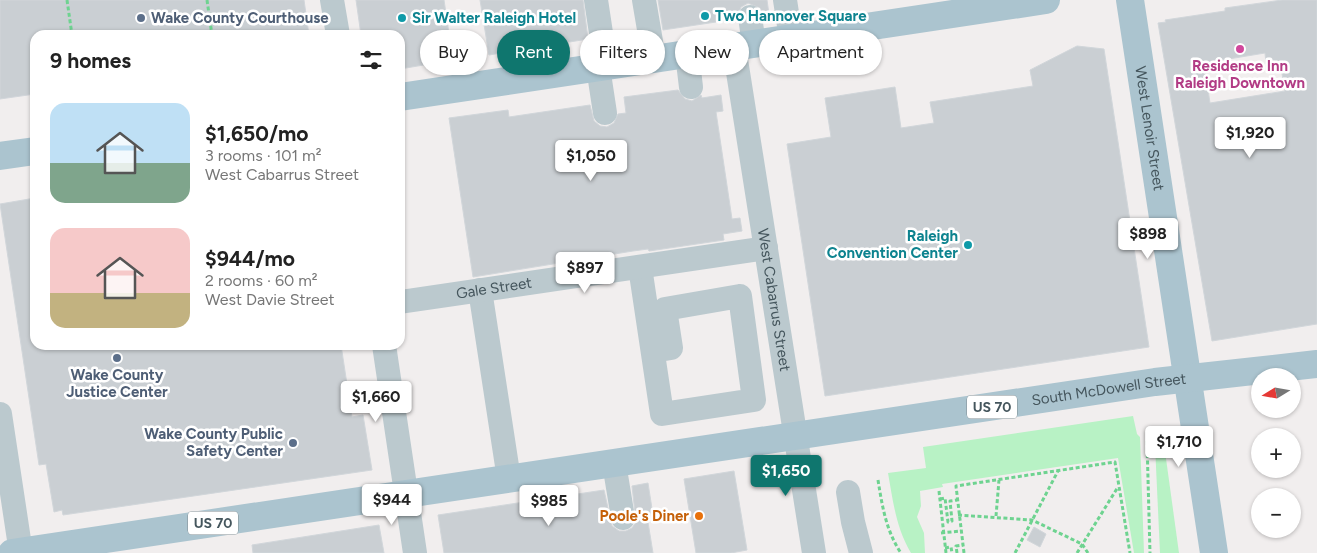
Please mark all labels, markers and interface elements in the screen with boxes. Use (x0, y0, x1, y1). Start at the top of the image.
place label: Two Hannover Square (715, 7, 867, 25)
place label: Wake County Courthouse (151, 9, 329, 27)
place label: Sir Walter Raleigh Hotel (412, 9, 576, 27)
marker: Two Hannover Square (699, 10, 711, 22)
marker: Wake County Courthouse (135, 12, 147, 24)
marker: Sir Walter Raleigh Hotel (396, 12, 408, 24)
chip: Buy (420, 30, 487, 75)
chip: Rent (497, 30, 570, 75)
chip: Filters (580, 30, 665, 75)
chip: New (675, 30, 749, 75)
chip: Apartment (759, 30, 882, 75)
marker: Residence Inn Raleigh Downtown (1234, 43, 1246, 55)
icon: filters (357, 46, 385, 74)
text: 9 homes (50, 48, 131, 73)
place label: Residence Inn Raleigh Downtown (1175, 57, 1305, 92)
street label: West Lenoir Street (1131, 65, 1168, 192)
pin: $1,920 (1209, 116, 1291, 159)
text: $1,650/mo (205, 121, 308, 146)
icon: home (90, 123, 150, 183)
text: $1,920 (1226, 123, 1274, 142)
pin: $1,050 (550, 140, 632, 182)
text: 3 rooms · 101 m² (205, 146, 321, 165)
text: $1,050 (566, 146, 616, 165)
text: West Cabarrus Street (205, 165, 359, 184)
pin: $898 (1118, 218, 1178, 260)
text: $898 (1129, 224, 1167, 243)
street label: West Cabarrus Street (754, 227, 794, 373)
place label: Raleigh Convention Center (827, 227, 958, 262)
marker: Raleigh Convention Center (962, 239, 974, 251)
text: $944/mo (205, 246, 295, 271)
icon: home (90, 248, 150, 308)
pin: $897 (555, 252, 615, 294)
text: $897 (567, 258, 603, 277)
text: 2 rooms · 60 m² (205, 271, 318, 290)
street label: Gale Street (455, 274, 533, 303)
text: West Davie Street (205, 290, 334, 309)
marker: Wake County Justice Center (111, 352, 123, 364)
place label: Wake County Justice Center (66, 366, 168, 401)
north arrow (1251, 368, 1301, 418)
map controls (1251, 368, 1301, 538)
street label: South McDowell Street (1030, 370, 1187, 409)
pin: $1,660 (335, 380, 417, 423)
text: $1,660 (352, 387, 400, 406)
road number: US 70 (967, 396, 1017, 418)
place label: Wake County Public Safety Center (144, 425, 283, 460)
pin: $1,710 (1138, 426, 1220, 468)
button: + (1251, 428, 1301, 478)
text: $1,710 (1156, 432, 1202, 451)
marker: Wake County Public Safety Center (287, 437, 299, 449)
pin: $1,650 (745, 454, 827, 497)
text: $1,650 (762, 461, 810, 480)
pin: $944 (362, 484, 422, 526)
pin: $985 (519, 484, 579, 527)
button: − (1251, 488, 1301, 538)
text: $944 (373, 490, 411, 509)
text: $985 (530, 491, 568, 510)
place label: Poole's Diner (599, 507, 689, 525)
marker: Poole's Diner (693, 510, 705, 522)
road number: US 70 (188, 512, 238, 534)

